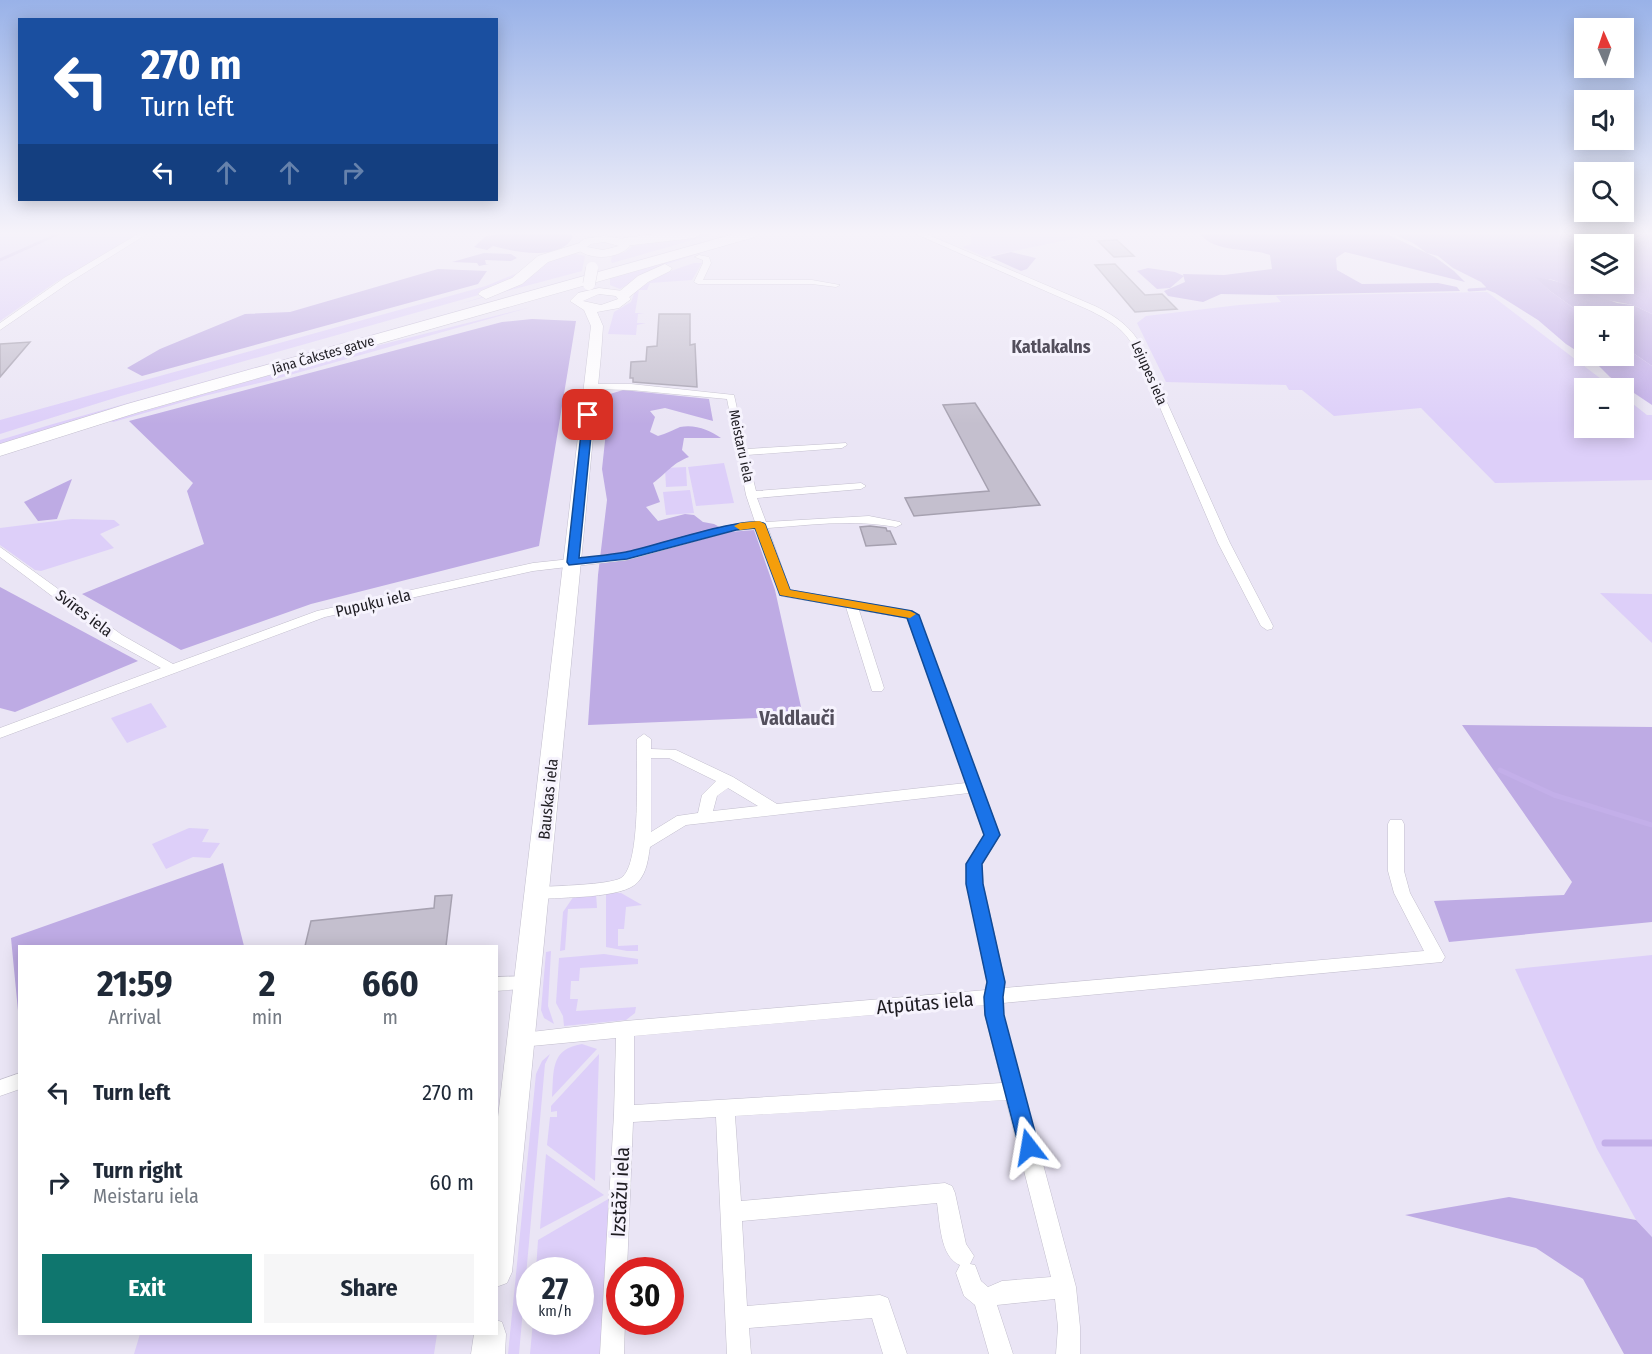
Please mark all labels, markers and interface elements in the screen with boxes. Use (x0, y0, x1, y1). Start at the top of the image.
north arrow (1574, 18, 1634, 78)
map controls (1574, 18, 1634, 438)
text: 270 m (141, 40, 241, 90)
icon: left (42, 42, 120, 120)
button: sound (1574, 90, 1634, 150)
text: Turn left (141, 91, 234, 123)
icon: left (147, 156, 180, 189)
icon: ahead (210, 156, 243, 189)
icon: ahead (273, 156, 306, 189)
icon: right (336, 156, 369, 189)
button: search (1574, 162, 1634, 222)
button: layers (1574, 234, 1634, 294)
button: + (1574, 306, 1634, 366)
street label: Jāņa Čakstes gatve (270, 331, 377, 379)
district label: Katlakalns (1011, 336, 1091, 358)
street label: Lejupes iela (1127, 338, 1171, 408)
button: − (1574, 378, 1634, 438)
pin (562, 389, 613, 440)
icon: arrive (571, 398, 604, 431)
street label: Meistaru iela (725, 408, 757, 484)
street label: Svīres iela (52, 585, 116, 641)
street label: Pupuķu iela (334, 585, 413, 622)
district label: Valdlauči (758, 706, 835, 730)
street label: Bauskas iela (534, 757, 562, 840)
text: 21:59 (97, 962, 173, 1006)
text: 2 (259, 962, 275, 1006)
text: 660 (362, 962, 419, 1006)
street label: Atpūtas iela (875, 987, 975, 1019)
text: Arrival (108, 1005, 161, 1029)
text: min (252, 1005, 283, 1029)
text: m (383, 1005, 398, 1029)
icon: left (42, 1076, 75, 1109)
text: Turn left (93, 1079, 171, 1106)
text: 270 m (422, 1079, 474, 1106)
position arrow (997, 1115, 1061, 1179)
street label: Izstāžu iela (606, 1146, 634, 1238)
text: Turn right (93, 1157, 182, 1184)
icon: right (42, 1166, 75, 1199)
text: 60 m (430, 1169, 474, 1196)
text: Meistaru iela (93, 1184, 199, 1208)
button: Exit (42, 1254, 252, 1323)
button: Share (264, 1254, 474, 1323)
speed limit sign: 30 (606, 1257, 684, 1335)
text: 27 (542, 1271, 568, 1307)
text: km/h (538, 1302, 572, 1320)

